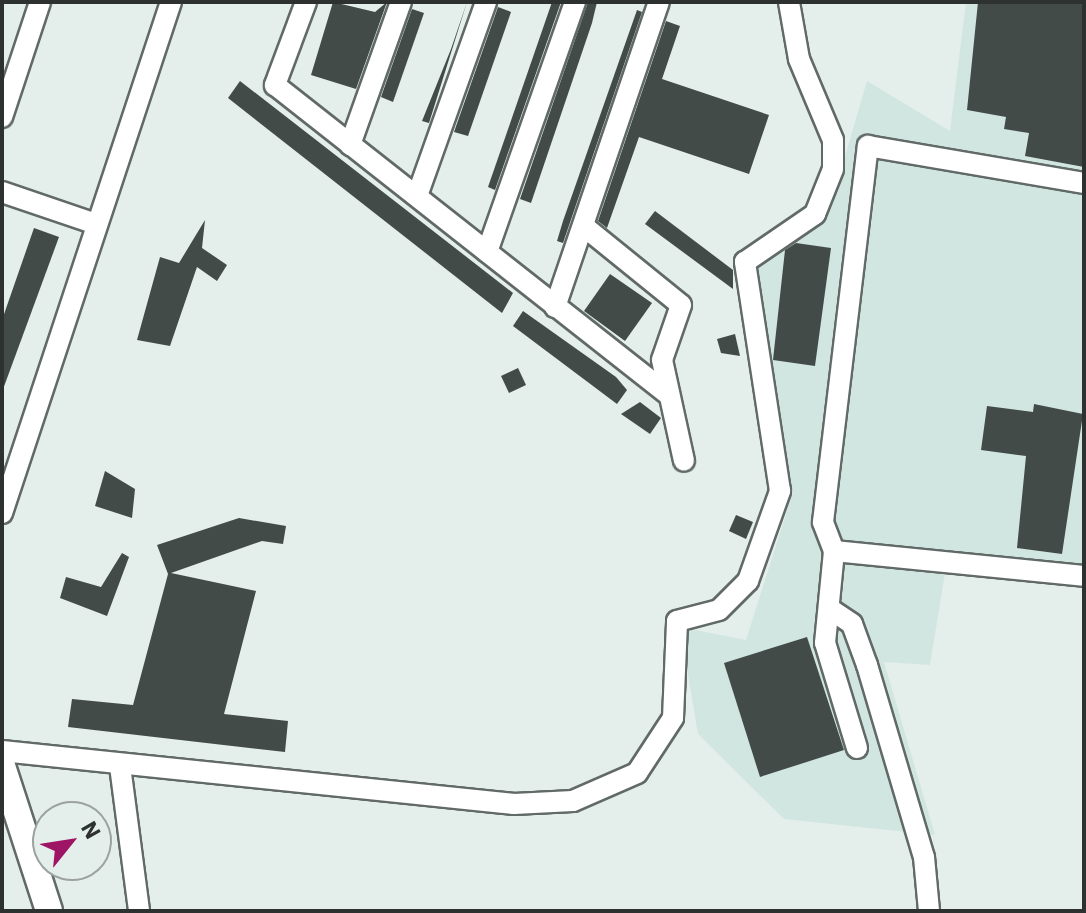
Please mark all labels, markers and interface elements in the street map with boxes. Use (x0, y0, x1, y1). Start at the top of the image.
north arrow (32, 801, 112, 881)
text: N (75, 816, 108, 844)

